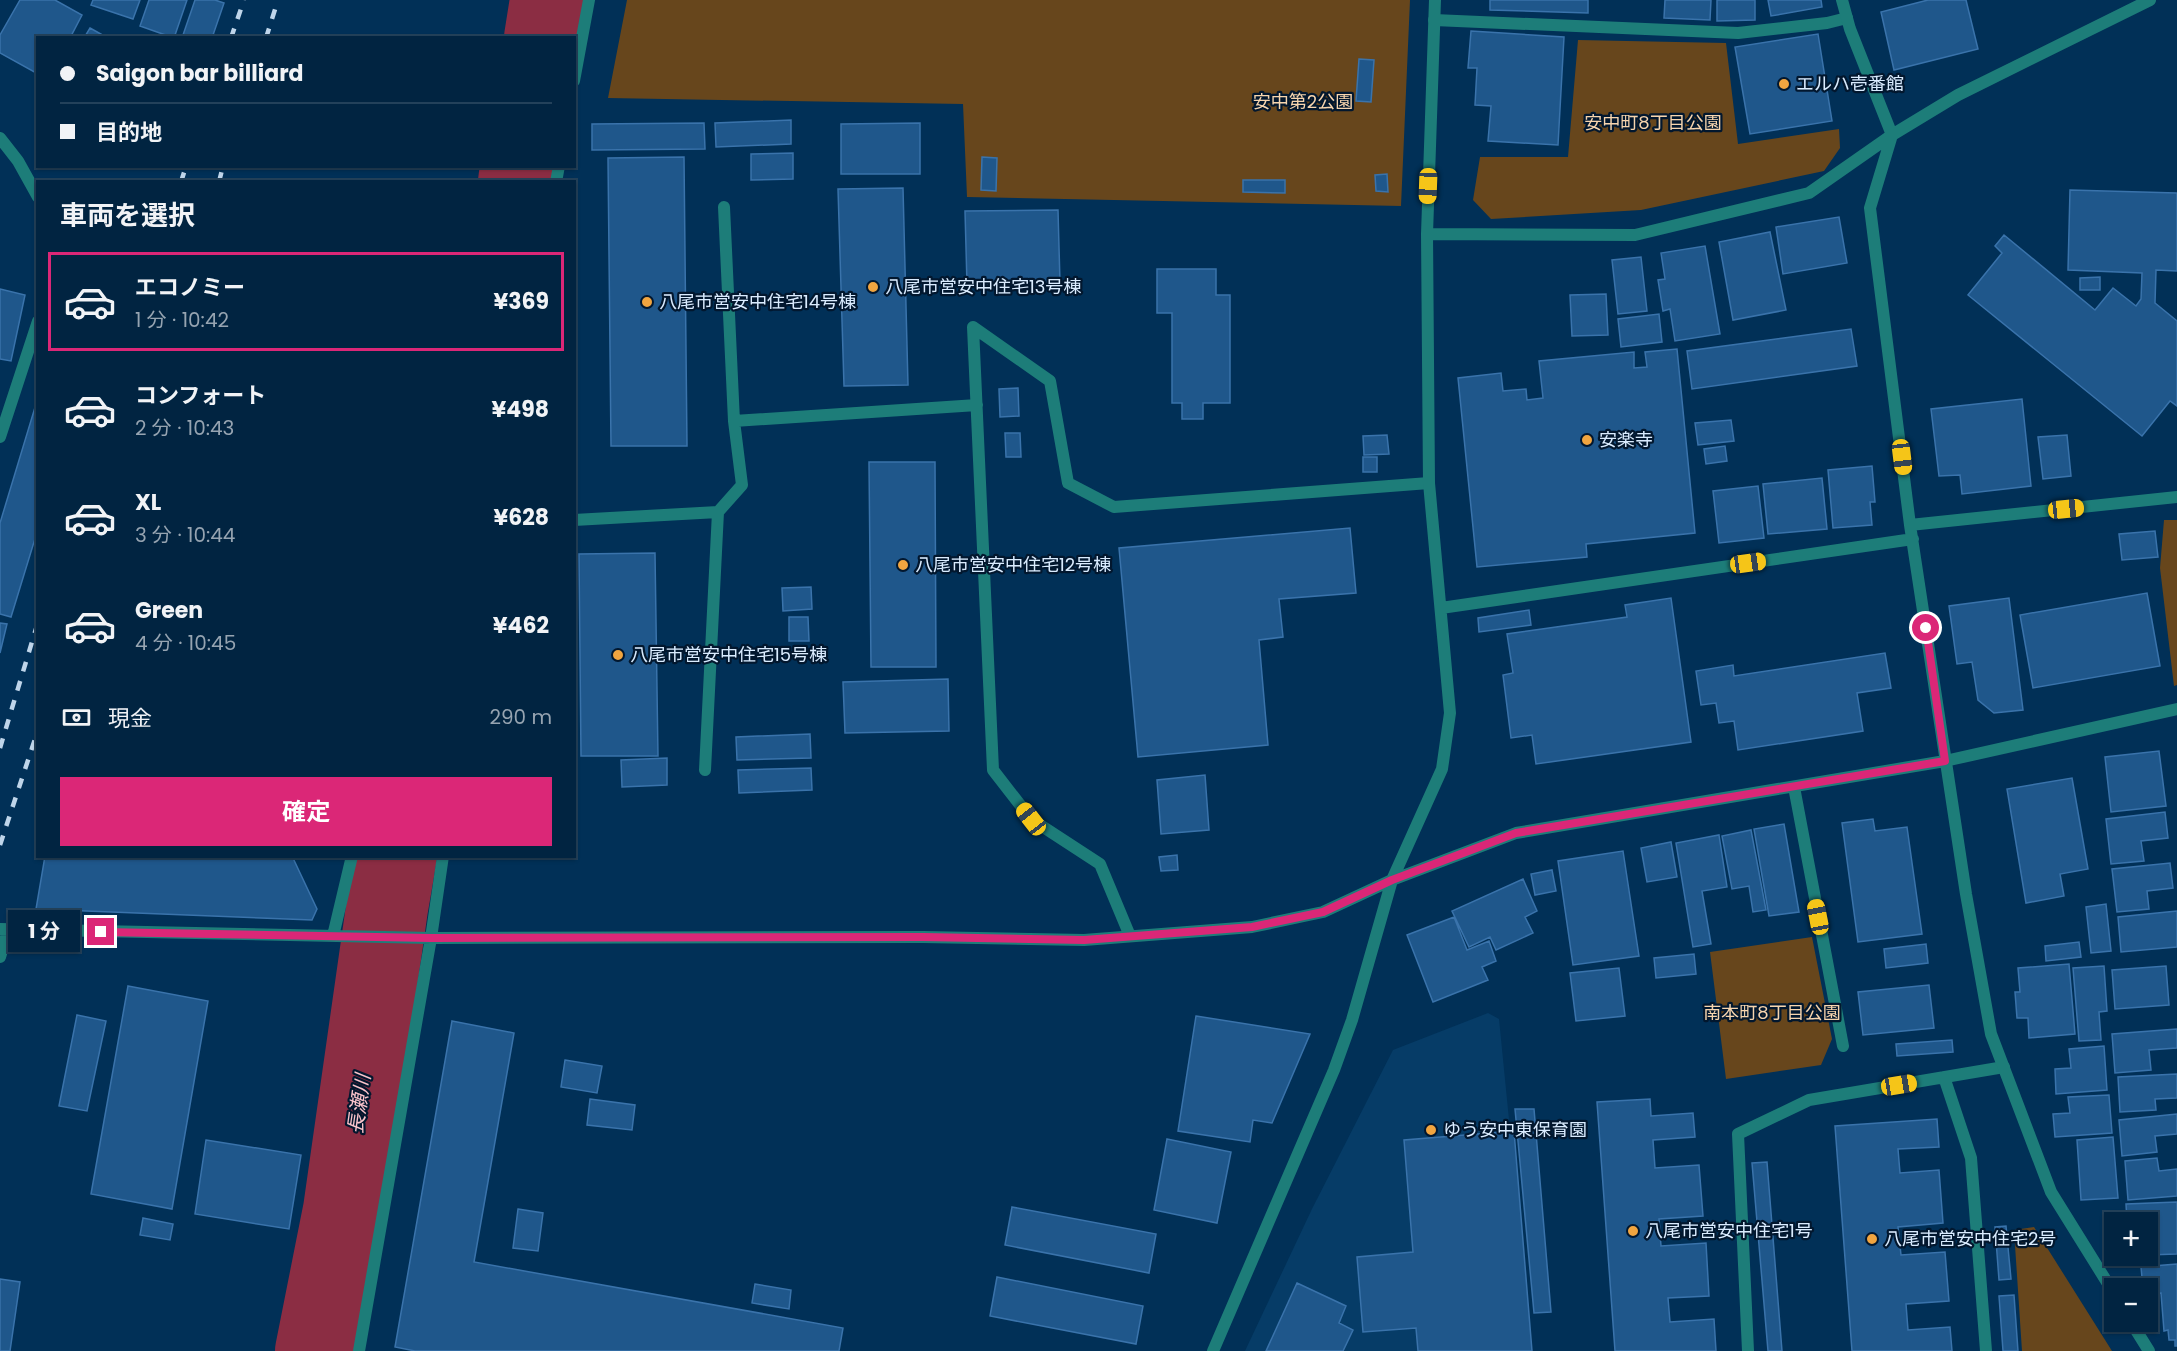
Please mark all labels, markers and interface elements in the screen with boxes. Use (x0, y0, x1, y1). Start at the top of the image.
text: Saigon bar billiard (96, 58, 304, 89)
place label: エルハ壱番館 (1796, 71, 1904, 96)
marker: エルハ壱番館 (1777, 77, 1791, 91)
park label: 安中第2公園 (1253, 89, 1353, 114)
park label: 安中町8丁目公園 (1584, 110, 1722, 135)
text: 目的地 (96, 117, 162, 148)
car (1418, 168, 1438, 204)
text: 車両を選択 (60, 197, 195, 234)
text: エコノミー (135, 272, 245, 303)
place label: 八尾市営安中住宅13号棟 (885, 274, 1081, 299)
icon: car (63, 275, 117, 329)
marker: 八尾市営安中住宅13号棟 (866, 280, 880, 294)
text: ¥369 (493, 286, 549, 317)
place label: 八尾市営安中住宅14号棟 (659, 289, 856, 314)
marker: 八尾市営安中住宅14号棟 (640, 295, 654, 309)
text: 1 分 · 10:42 (135, 306, 229, 334)
text: コンフォート (135, 380, 266, 411)
icon: car (63, 383, 117, 437)
text: ¥498 (492, 394, 549, 425)
text: 2 分 · 10:43 (135, 414, 234, 442)
place label: 安楽寺 (1599, 427, 1653, 452)
marker: 安楽寺 (1580, 433, 1594, 447)
car (1891, 438, 1913, 476)
text: XL (135, 487, 161, 518)
icon: car (63, 491, 117, 545)
car (2047, 498, 2085, 520)
text: ¥628 (493, 502, 549, 533)
text: 3 分 · 10:44 (135, 521, 235, 549)
place label: 八尾市営安中住宅12号棟 (915, 552, 1111, 577)
car (1729, 552, 1767, 574)
marker: 八尾市営安中住宅12号棟 (896, 558, 910, 572)
text: Green (135, 595, 203, 626)
icon: car (63, 599, 117, 653)
text: ¥462 (493, 610, 549, 641)
route start (1912, 614, 1939, 641)
text: 4 分 · 10:45 (135, 629, 236, 657)
place label: 八尾市営安中住宅15号棟 (630, 642, 827, 667)
marker: 八尾市営安中住宅15号棟 (611, 648, 625, 662)
icon: cash (60, 701, 93, 734)
text: 現金 (108, 703, 152, 734)
text: 290 m (489, 703, 552, 731)
button: 確定 (60, 777, 552, 846)
car (1013, 799, 1049, 839)
car (1806, 898, 1830, 936)
callout: 1 分 (8, 911, 80, 953)
text: 1 分 (28, 917, 60, 945)
route end (87, 918, 114, 945)
park label: 南本町8丁目公園 (1703, 1000, 1841, 1025)
water label: 長瀬川 (341, 1070, 377, 1136)
car (1880, 1073, 1918, 1097)
place label: ゆう安中東保育園 (1443, 1117, 1587, 1142)
marker: ゆう安中東保育園 (1424, 1123, 1438, 1137)
map controls (2104, 1212, 2158, 1332)
button: + (2104, 1212, 2158, 1266)
place label: 八尾市営安中住宅1号 (1645, 1218, 1813, 1243)
marker: 八尾市営安中住宅1号 (1626, 1224, 1640, 1238)
place label: 八尾市営安中住宅2号 (1884, 1226, 2056, 1251)
marker: 八尾市営安中住宅2号 (1865, 1232, 1879, 1246)
button: − (2104, 1278, 2158, 1332)

